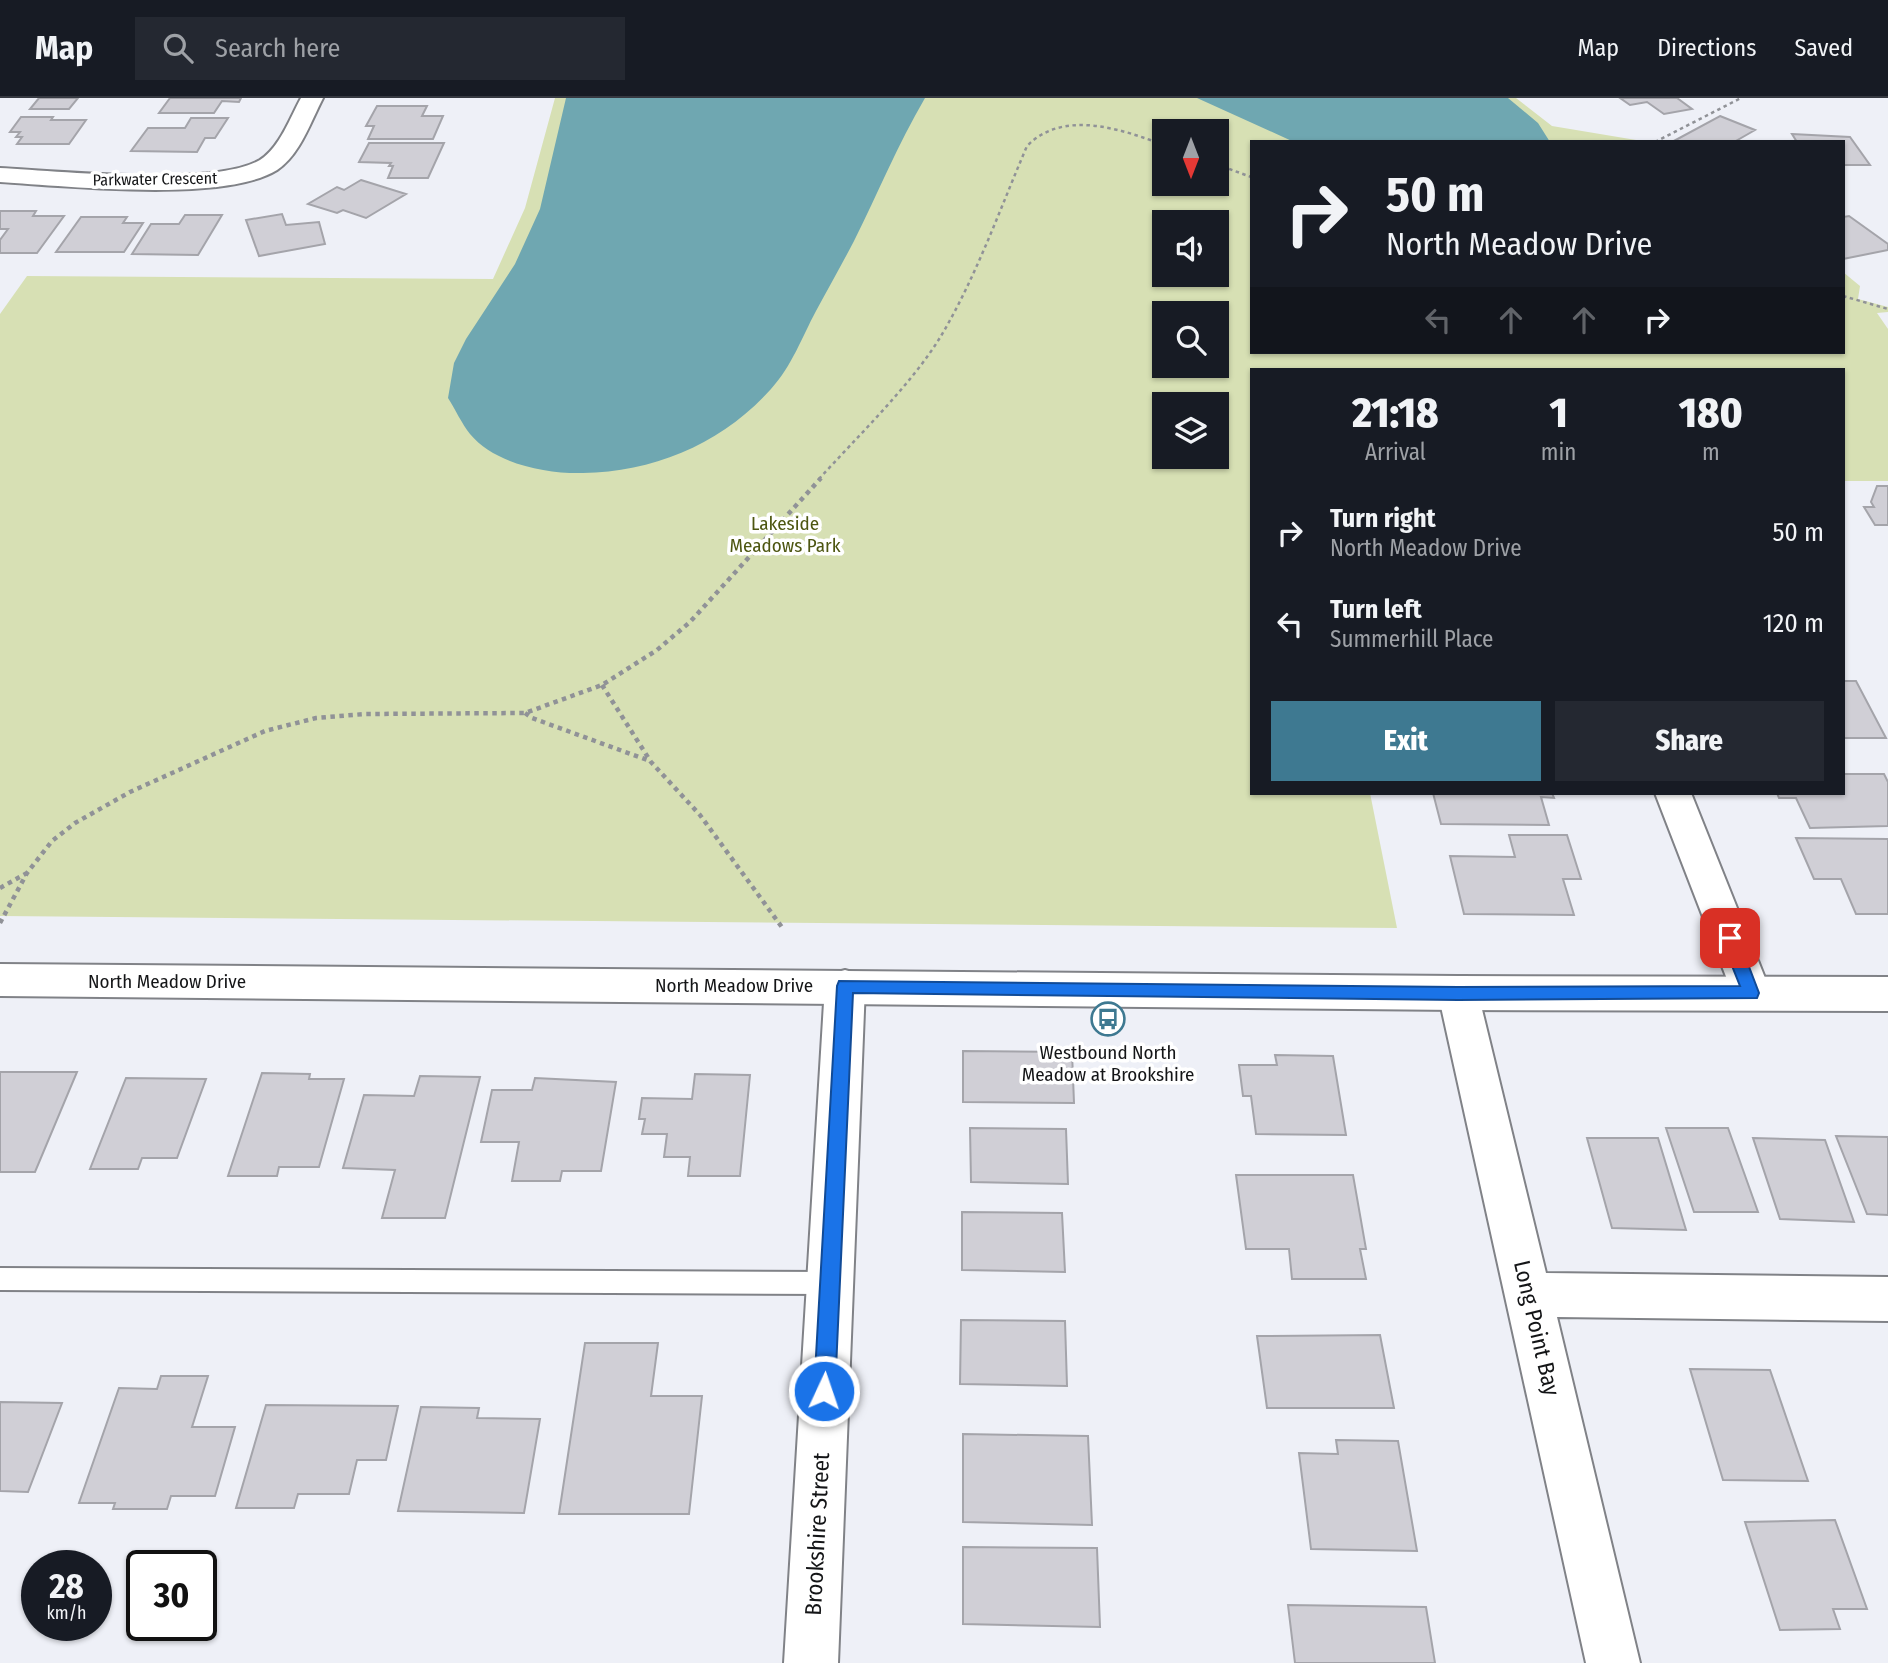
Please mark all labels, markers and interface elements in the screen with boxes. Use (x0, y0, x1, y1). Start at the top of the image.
search box (135, 17, 625, 80)
text: Map (35, 28, 93, 68)
icon: search (159, 29, 197, 67)
text: Search here (215, 33, 340, 64)
text: Map (1578, 34, 1619, 62)
text: Directions (1657, 34, 1756, 62)
text: Saved (1794, 34, 1853, 62)
north arrow (1152, 119, 1228, 196)
map controls (1152, 119, 1229, 469)
text: 50 m (1386, 165, 1484, 224)
street label: Parkwater Crescent (93, 168, 218, 190)
icon: right (1271, 168, 1362, 259)
button: sound (1152, 210, 1229, 287)
text: North Meadow Drive (1386, 225, 1652, 263)
button: search (1152, 301, 1229, 378)
icon: left (1419, 301, 1457, 339)
icon: ahead (1492, 301, 1530, 339)
icon: ahead (1565, 301, 1603, 339)
icon: right (1638, 301, 1676, 339)
text: 21:18 (1352, 388, 1439, 438)
text: 1 (1550, 388, 1568, 438)
text: 180 (1679, 388, 1743, 438)
button: layers (1152, 392, 1229, 469)
text: Arrival (1365, 438, 1426, 466)
text: min (1541, 438, 1576, 466)
text: m (1702, 438, 1720, 466)
text: Turn right (1330, 503, 1436, 534)
park label: Lakeside Meadows Park (730, 512, 841, 557)
icon: right (1271, 514, 1309, 552)
text: 50 m (1772, 517, 1824, 548)
text: North Meadow Drive (1330, 534, 1522, 562)
text: Turn left (1330, 594, 1422, 625)
icon: left (1271, 605, 1309, 643)
text: 120 m (1763, 608, 1824, 639)
text: Summerhill Place (1330, 625, 1493, 653)
button: Exit (1271, 701, 1541, 781)
button: Share (1555, 701, 1824, 781)
pin (1700, 908, 1760, 968)
icon: arrive (1711, 919, 1749, 957)
street label: North Meadow Drive (88, 970, 246, 993)
street label: North Meadow Drive (655, 974, 813, 997)
bus stop icon: Westbound North Meadow at Brookshire (1089, 1000, 1127, 1038)
place label: Westbound North Meadow at Brookshire (1022, 1041, 1194, 1086)
street label: Long Point Bay (1508, 1258, 1566, 1399)
position arrow (787, 1354, 861, 1428)
street label: Brookshire Street (799, 1451, 835, 1616)
speed limit sign: 30 (126, 1550, 217, 1641)
text: 28 (49, 1565, 84, 1607)
text: km/h (46, 1602, 87, 1624)

